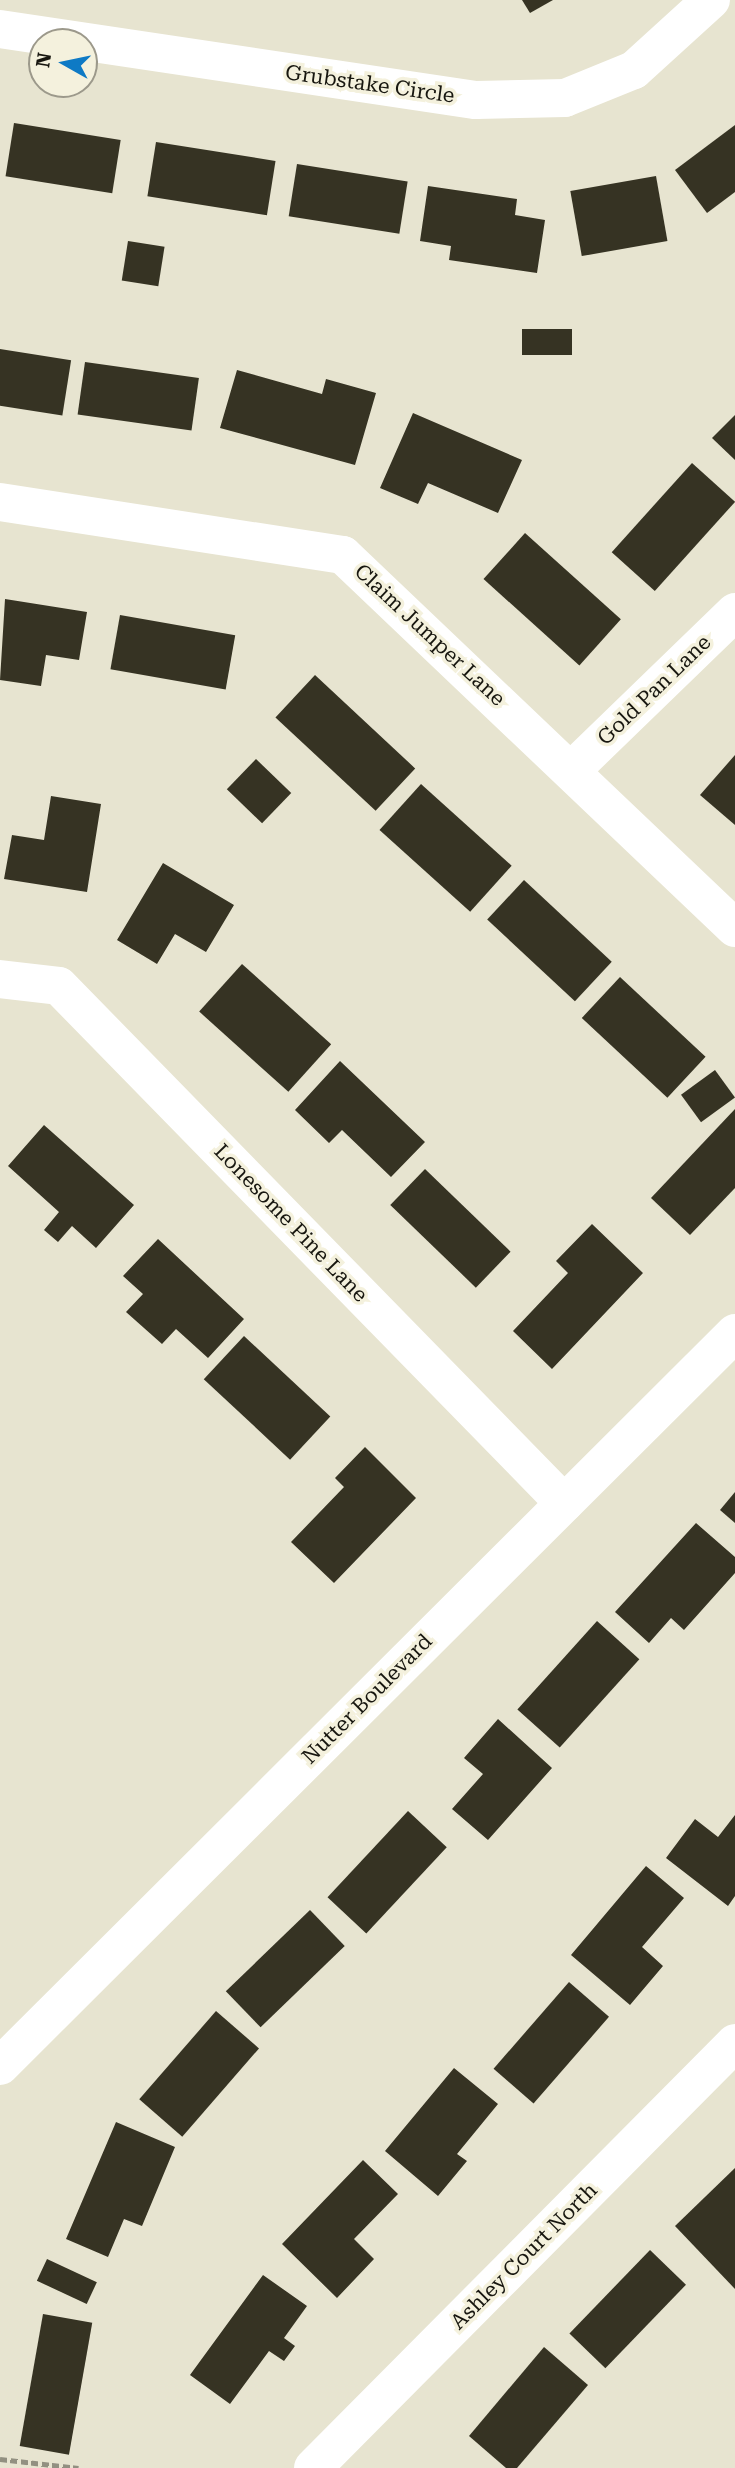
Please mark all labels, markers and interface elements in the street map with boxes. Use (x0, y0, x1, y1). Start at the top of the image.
north arrow (28, 28, 98, 98)
text: N (31, 51, 56, 69)
street label: Grubstake Circle (284, 60, 456, 108)
street label: Claim Jumper Lane (349, 559, 511, 711)
street label: Gold Pan Lane (592, 630, 716, 750)
street label: Lonesome Pine Lane (209, 1139, 373, 1307)
street label: Nutter Boulevard (297, 1629, 437, 1769)
street label: Ashley Court North (446, 2178, 602, 2334)

